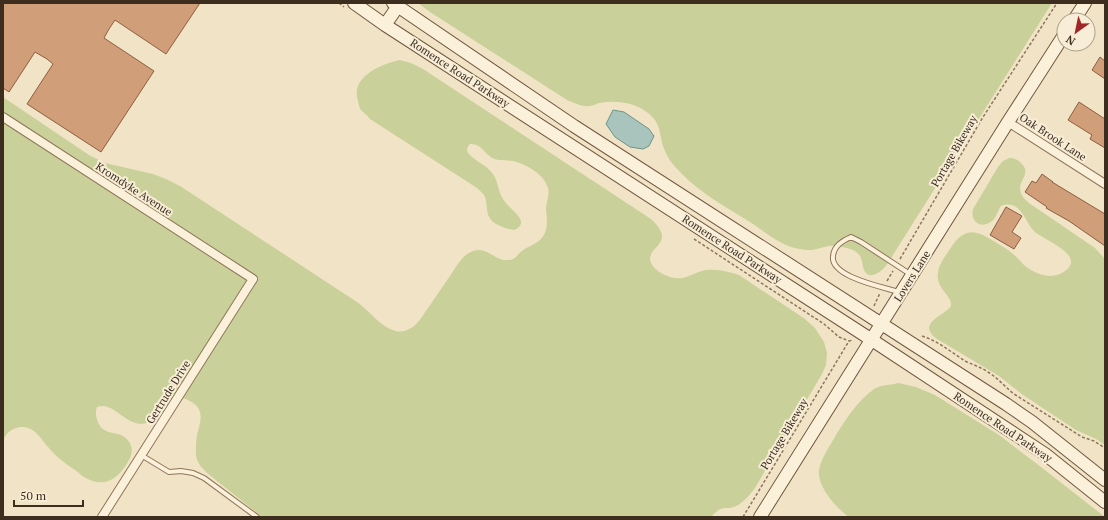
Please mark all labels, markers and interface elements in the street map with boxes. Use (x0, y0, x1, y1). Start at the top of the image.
north arrow (1056, 12, 1096, 52)
text: N (1063, 32, 1078, 49)
street label: Romence Road Parkway (408, 36, 513, 111)
street label: Oak Brook Lane (1017, 110, 1090, 164)
street label: Portage Bikeway (928, 112, 980, 189)
street label: Kromdyke Avenue (93, 159, 175, 219)
street label: Romence Road Parkway (680, 212, 785, 287)
street label: Lovers Lane (891, 247, 934, 304)
street label: Gertrude Drive (143, 357, 193, 426)
street label: Romence Road Parkway (951, 389, 1055, 465)
street label: Portage Bikeway (757, 396, 811, 472)
scale bar (14, 482, 83, 508)
text: 50 m (20, 488, 47, 503)

